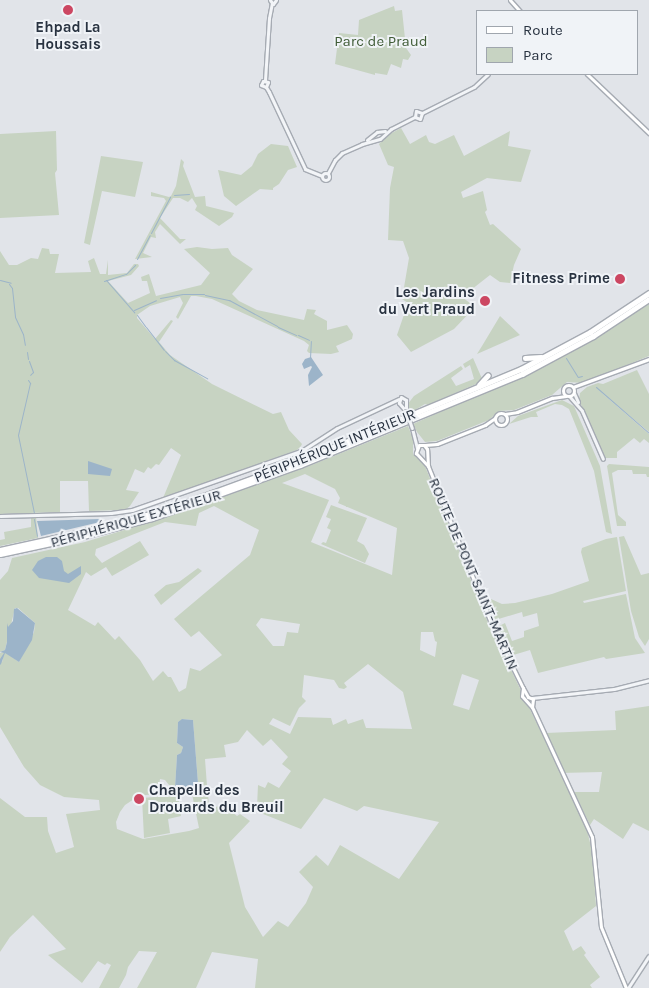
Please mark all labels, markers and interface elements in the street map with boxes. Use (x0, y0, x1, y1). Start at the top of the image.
marker: Ehpad La Houssais (62, 4, 74, 16)
legend (477, 10, 639, 75)
place label: Ehpad La Houssais (35, 18, 101, 53)
text: Route (523, 21, 563, 39)
park label: Parc de Praud (334, 33, 428, 51)
text: Parc (523, 46, 553, 64)
place label: Fitness Prime (512, 270, 610, 288)
marker: Fitness Prime (614, 273, 626, 285)
place label: Les Jardins du Vert Praud (379, 283, 475, 318)
marker: Les Jardins du Vert Praud (479, 295, 491, 307)
street label: PÉRIPHÉRIQUE INTÉRIEUR (251, 405, 419, 487)
street label: ROUTE DE PONT SAINT-MARTIN (424, 475, 522, 673)
street label: PÉRIPHÉRIQUE EXTÉRIEUR (49, 486, 223, 552)
place label: Chapelle des Drouards du Breuil (149, 781, 284, 816)
marker: Chapelle des Drouards du Breuil (133, 793, 145, 805)

